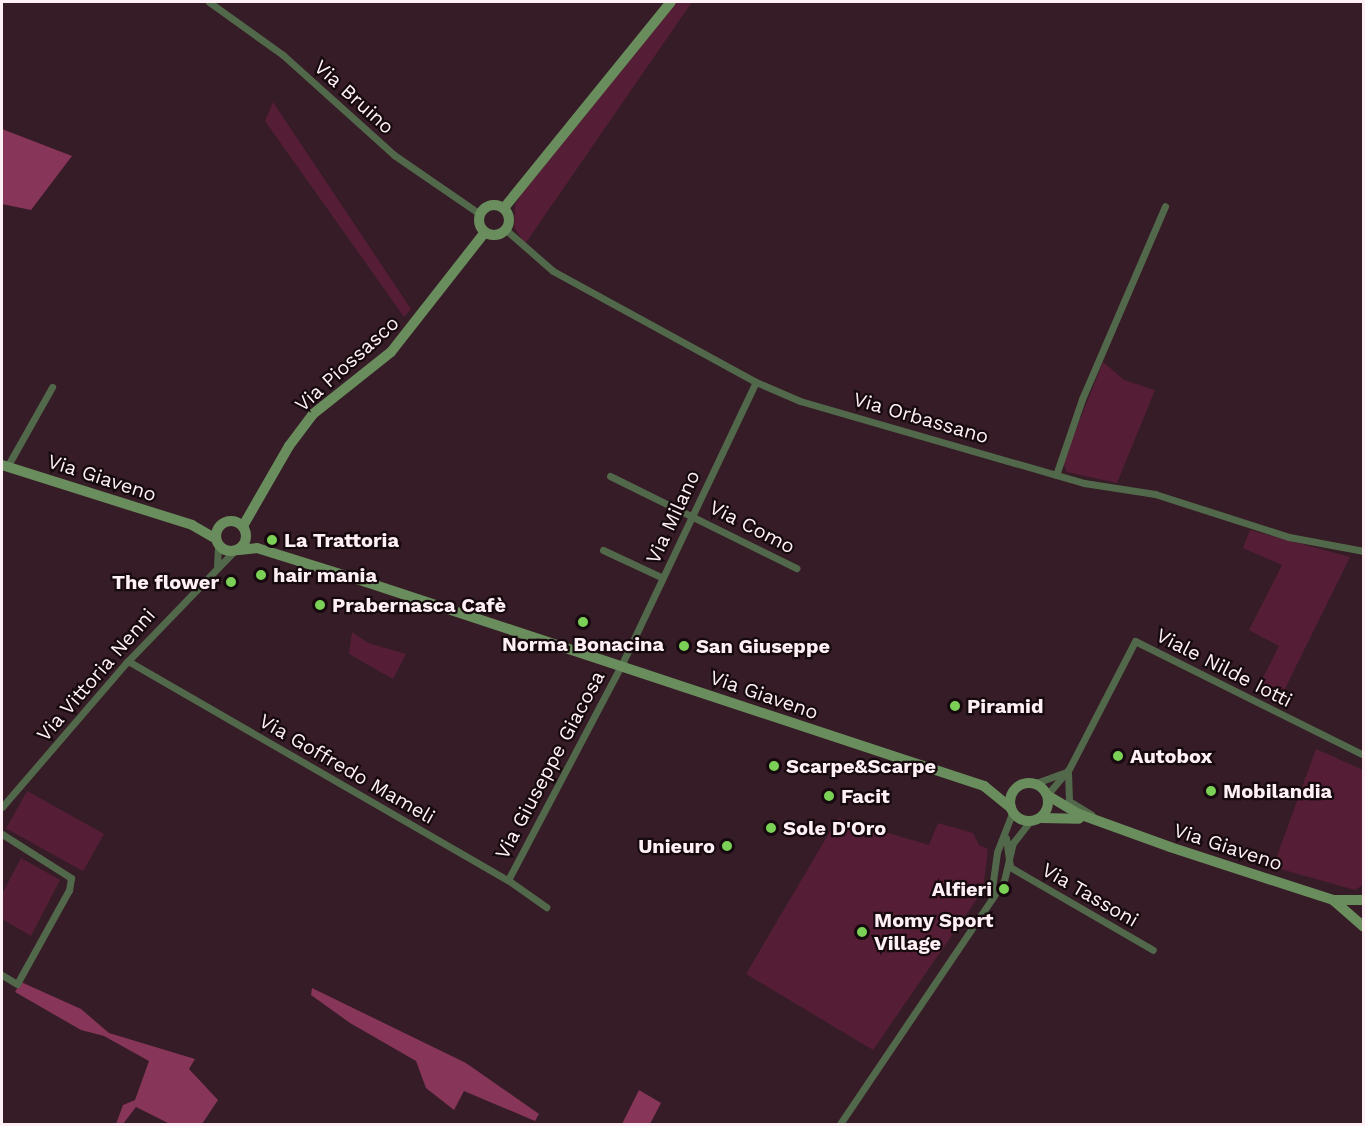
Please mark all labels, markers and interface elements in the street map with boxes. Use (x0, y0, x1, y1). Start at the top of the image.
street label: Via Bruino (309, 55, 399, 139)
street label: Via Piossasco (290, 311, 404, 417)
street label: Via Orbassano (850, 387, 992, 449)
street label: Via Giaveno (44, 449, 160, 507)
street label: Via Milano (641, 466, 705, 568)
street label: Via Como (705, 495, 799, 559)
place label: La Trattoria (284, 528, 400, 552)
marker: La Trattoria (265, 533, 279, 547)
place label: hair mania (273, 563, 377, 587)
marker: hair mania (254, 568, 268, 582)
place label: The flower (112, 570, 219, 594)
marker: The flower (224, 575, 238, 589)
place label: Prabernasca Cafè (332, 593, 506, 617)
marker: Prabernasca Cafè (313, 598, 327, 612)
street label: Via Vittoria Nenni (31, 603, 161, 747)
marker: Norma Bonacina (576, 615, 590, 629)
street label: Viale Nilde Iotti (1152, 623, 1296, 713)
place label: Norma Bonacina (502, 632, 664, 656)
place label: San Giuseppe (696, 634, 830, 658)
marker: San Giuseppe (677, 639, 691, 653)
street label: Via Giaveno (706, 665, 822, 725)
street label: Via Giuseppe Giacosa (490, 667, 610, 863)
place label: Piramid (967, 694, 1043, 718)
marker: Piramid (948, 699, 962, 713)
street label: Via Goffredo Mameli (255, 709, 439, 829)
place label: Autobox (1130, 744, 1212, 768)
marker: Autobox (1111, 749, 1125, 763)
place label: Scarpe&Scarpe (786, 754, 936, 778)
marker: Scarpe&Scarpe (767, 759, 781, 773)
place label: Mobilandia (1223, 779, 1332, 803)
place label: Facit (841, 784, 890, 808)
marker: Mobilandia (1204, 784, 1218, 798)
marker: Facit (822, 789, 836, 803)
place label: Sole D'Oro (783, 816, 886, 840)
street label: Via Giaveno (1170, 818, 1286, 876)
marker: Sole D'Oro (764, 821, 778, 835)
place label: Unieuro (638, 834, 715, 858)
marker: Unieuro (720, 839, 734, 853)
street label: Via Tassoni (1037, 857, 1143, 933)
place label: Alfieri (932, 877, 992, 901)
marker: Alfieri (997, 882, 1011, 896)
place label: Momy Sport Village (874, 909, 994, 956)
marker: Momy Sport Village (855, 925, 869, 939)

